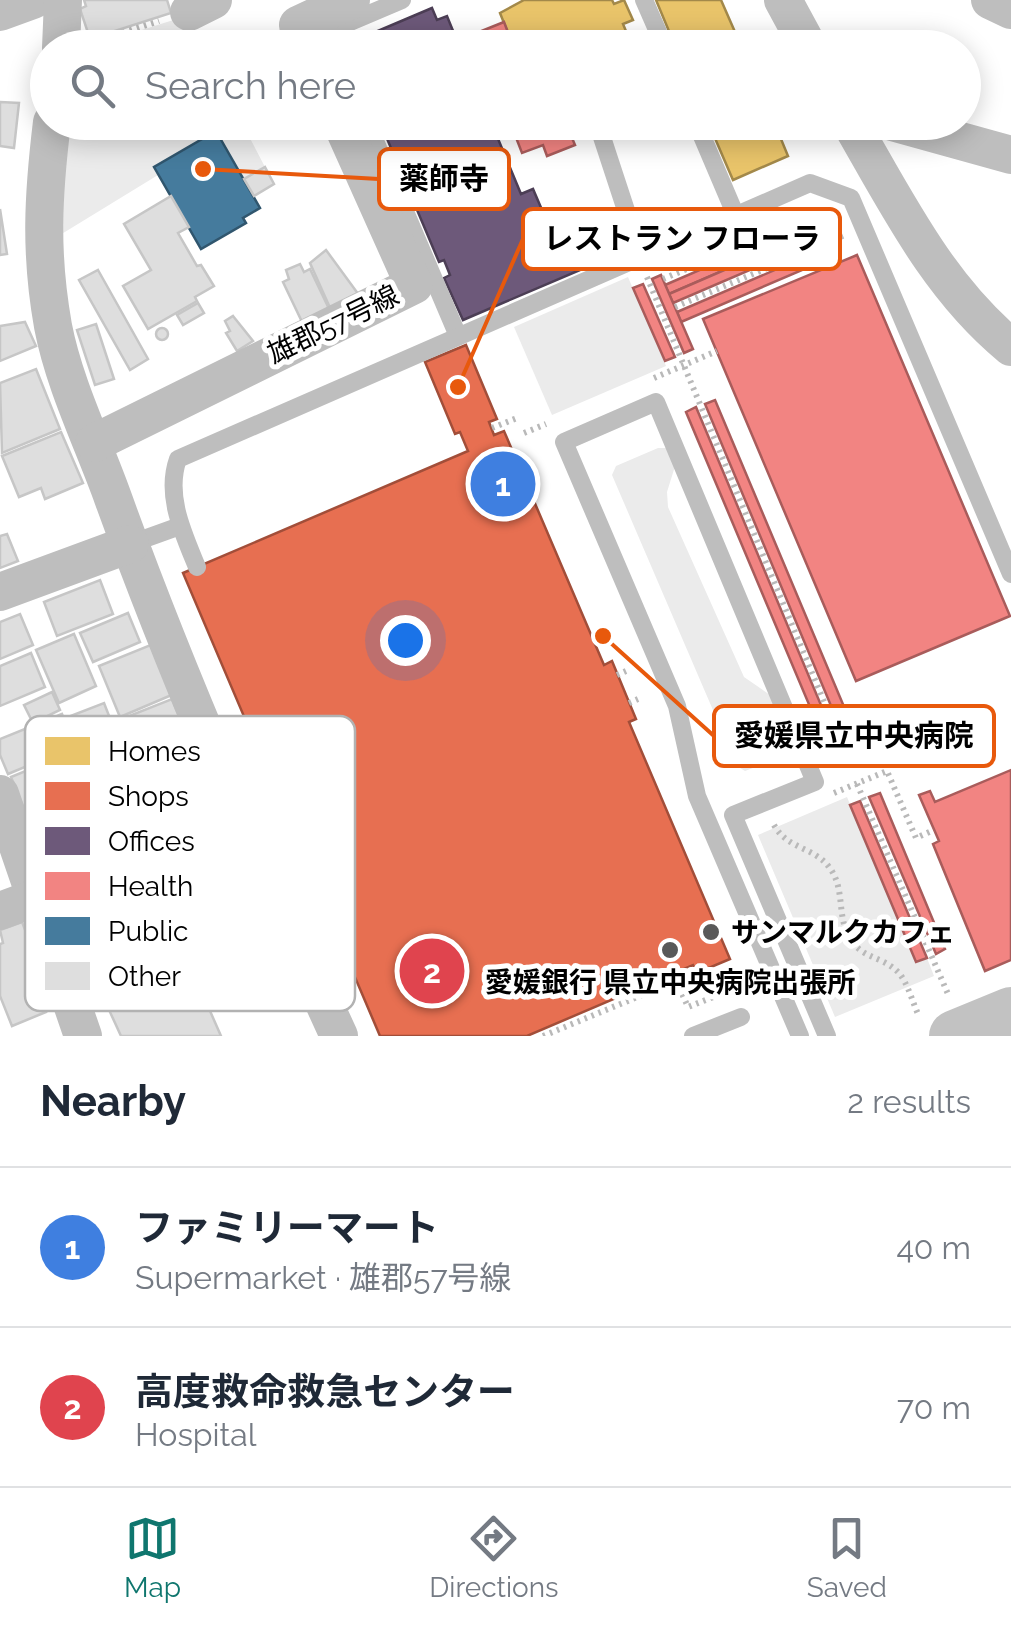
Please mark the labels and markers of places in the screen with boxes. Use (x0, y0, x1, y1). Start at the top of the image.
callout: 薬師寺 (379, 149, 509, 209)
callout: レストラン フローラ (523, 209, 840, 269)
pin: 1 (470, 446, 536, 522)
callout: 愛媛県立中央病院 (714, 706, 994, 766)
place label: サンマルクカフェ (731, 916, 955, 949)
marker: サンマルクカフェ (700, 921, 722, 943)
pin: 2 (400, 934, 464, 1008)
marker: 愛媛銀行 県立中央病院出張所 (659, 939, 681, 961)
place label: 愛媛銀行 県立中央病院出張所 (485, 966, 855, 999)

